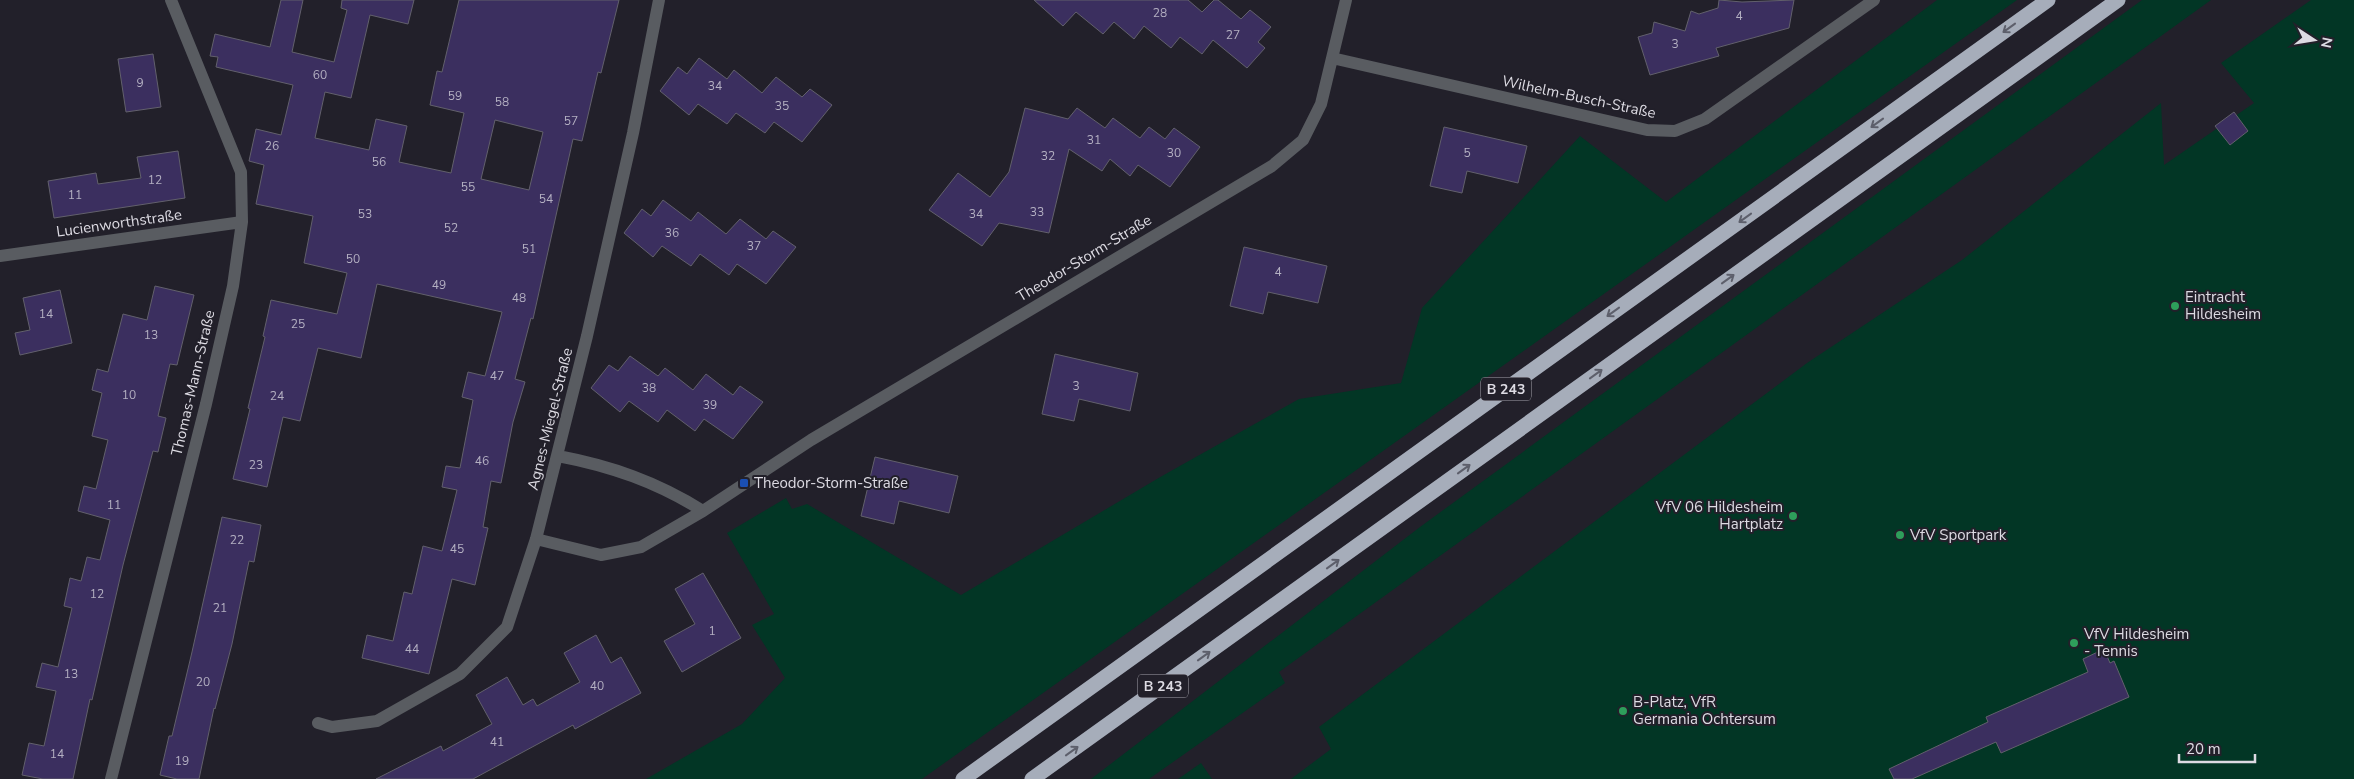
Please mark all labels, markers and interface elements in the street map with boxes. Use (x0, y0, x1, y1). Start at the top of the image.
house number: 28 (1153, 5, 1167, 21)
house number: 4 (1735, 8, 1743, 24)
north arrow (2289, 15, 2339, 65)
one-way arrow (2003, 23, 2016, 34)
house number: 27 (1226, 27, 1240, 43)
text: N (2316, 35, 2337, 50)
house number: 3 (1671, 36, 1679, 52)
house number: 60 (313, 67, 327, 83)
street label: Wilhelm-Busch-Straße (1500, 71, 1658, 123)
house number: 9 (136, 75, 144, 91)
house number: 34 (708, 78, 722, 94)
house number: 59 (448, 88, 462, 104)
house number: 58 (495, 94, 509, 110)
house number: 35 (775, 98, 789, 114)
house number: 57 (564, 113, 578, 129)
one-way arrow (1870, 118, 1884, 128)
house number: 31 (1087, 132, 1101, 148)
house number: 26 (265, 138, 279, 154)
house number: 30 (1167, 145, 1181, 161)
house number: 5 (1463, 145, 1471, 161)
house number: 32 (1041, 148, 1055, 164)
house number: 56 (372, 154, 386, 170)
house number: 12 (148, 172, 162, 188)
house number: 55 (461, 179, 475, 195)
house number: 11 (68, 187, 82, 203)
house number: 54 (539, 191, 553, 207)
street label: Lucienworthstraße (55, 204, 183, 242)
house number: 33 (1030, 204, 1044, 220)
house number: 53 (358, 206, 372, 222)
house number: 34 (969, 206, 983, 222)
street label: Theodor-Storm-Straße (1013, 210, 1155, 306)
one-way arrow (1738, 213, 1752, 223)
house number: 52 (444, 220, 458, 236)
house number: 36 (665, 225, 679, 241)
house number: 37 (747, 238, 761, 254)
house number: 51 (522, 241, 536, 257)
house number: 50 (346, 251, 360, 267)
house number: 4 (1274, 264, 1282, 280)
one-way arrow (1721, 274, 1735, 284)
house number: 49 (432, 277, 446, 293)
place label: Eintracht Hildesheim (2185, 287, 2261, 324)
house number: 48 (512, 290, 526, 306)
marker: Eintracht Hildesheim (2169, 300, 2181, 312)
house number: 14 (39, 306, 53, 322)
one-way arrow (1606, 307, 1620, 318)
street label: Thomas-Mann-Straße (166, 308, 220, 458)
house number: 25 (291, 316, 305, 332)
house number: 13 (144, 327, 158, 343)
street label: Agnes-Miegel-Straße (523, 346, 577, 492)
house number: 47 (490, 368, 504, 384)
one-way arrow (1589, 369, 1603, 379)
house number: 3 (1072, 378, 1080, 394)
road number: B 243 (1481, 378, 1531, 400)
house number: 38 (642, 380, 656, 396)
house number: 10 (122, 387, 136, 403)
house number: 24 (270, 388, 284, 404)
house number: 39 (703, 397, 717, 413)
house number: 46 (475, 453, 489, 469)
house number: 23 (249, 457, 263, 473)
one-way arrow (1457, 464, 1471, 474)
place label: Theodor-Storm-Straße (754, 473, 908, 493)
marker: Theodor-Storm-Straße (738, 477, 750, 489)
house number: 11 (107, 497, 121, 513)
place label: VfV 06 Hildesheim Hartplatz (1655, 497, 1783, 534)
marker: VfV 06 Hildesheim Hartplatz (1787, 510, 1799, 522)
place label: VfV Sportpark (1909, 525, 2007, 545)
marker: VfV Sportpark (1894, 529, 1906, 541)
house number: 22 (230, 532, 244, 548)
house number: 45 (450, 541, 464, 557)
one-way arrow (1326, 559, 1340, 569)
house number: 12 (90, 586, 104, 602)
house number: 21 (213, 600, 227, 616)
house number: 1 (708, 623, 716, 639)
place label: VfV Hildesheim - Tennis (2083, 624, 2189, 661)
marker: VfV Hildesheim - Tennis (2068, 637, 2080, 649)
house number: 44 (405, 641, 419, 657)
one-way arrow (1197, 651, 1211, 661)
house number: 13 (64, 666, 78, 682)
house number: 20 (196, 674, 210, 690)
road number: B 243 (1138, 674, 1188, 698)
house number: 40 (590, 678, 604, 694)
place label: B-Platz, VfR Germania Ochtersum (1633, 692, 1776, 729)
marker: B-Platz, VfR Germania Ochtersum (1617, 705, 1629, 717)
scale bar (2179, 732, 2255, 764)
house number: 41 (490, 734, 504, 750)
text: 20 m (2186, 739, 2221, 759)
house number: 14 (50, 746, 64, 762)
one-way arrow (1065, 746, 1079, 756)
house number: 19 (175, 753, 189, 769)

